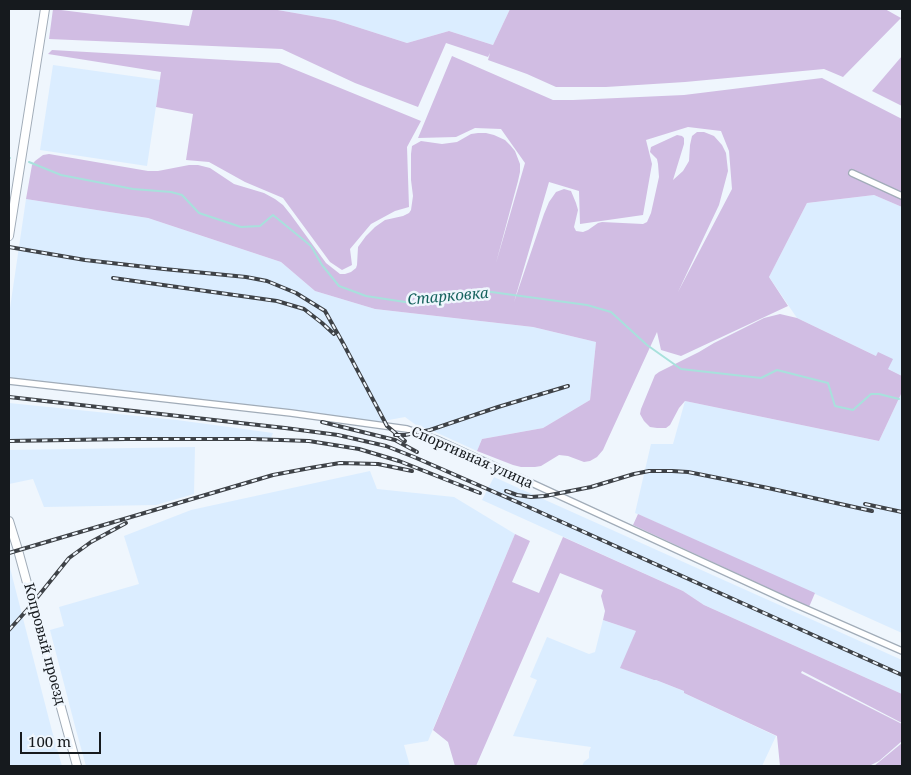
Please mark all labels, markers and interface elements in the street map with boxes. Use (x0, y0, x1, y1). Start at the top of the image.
water label: Старковка (407, 284, 489, 310)
street label: Спортивная улица (408, 424, 536, 492)
street label: Копровый проезд (20, 581, 68, 707)
scale bar (22, 722, 104, 754)
text: 100 m (28, 731, 71, 751)

